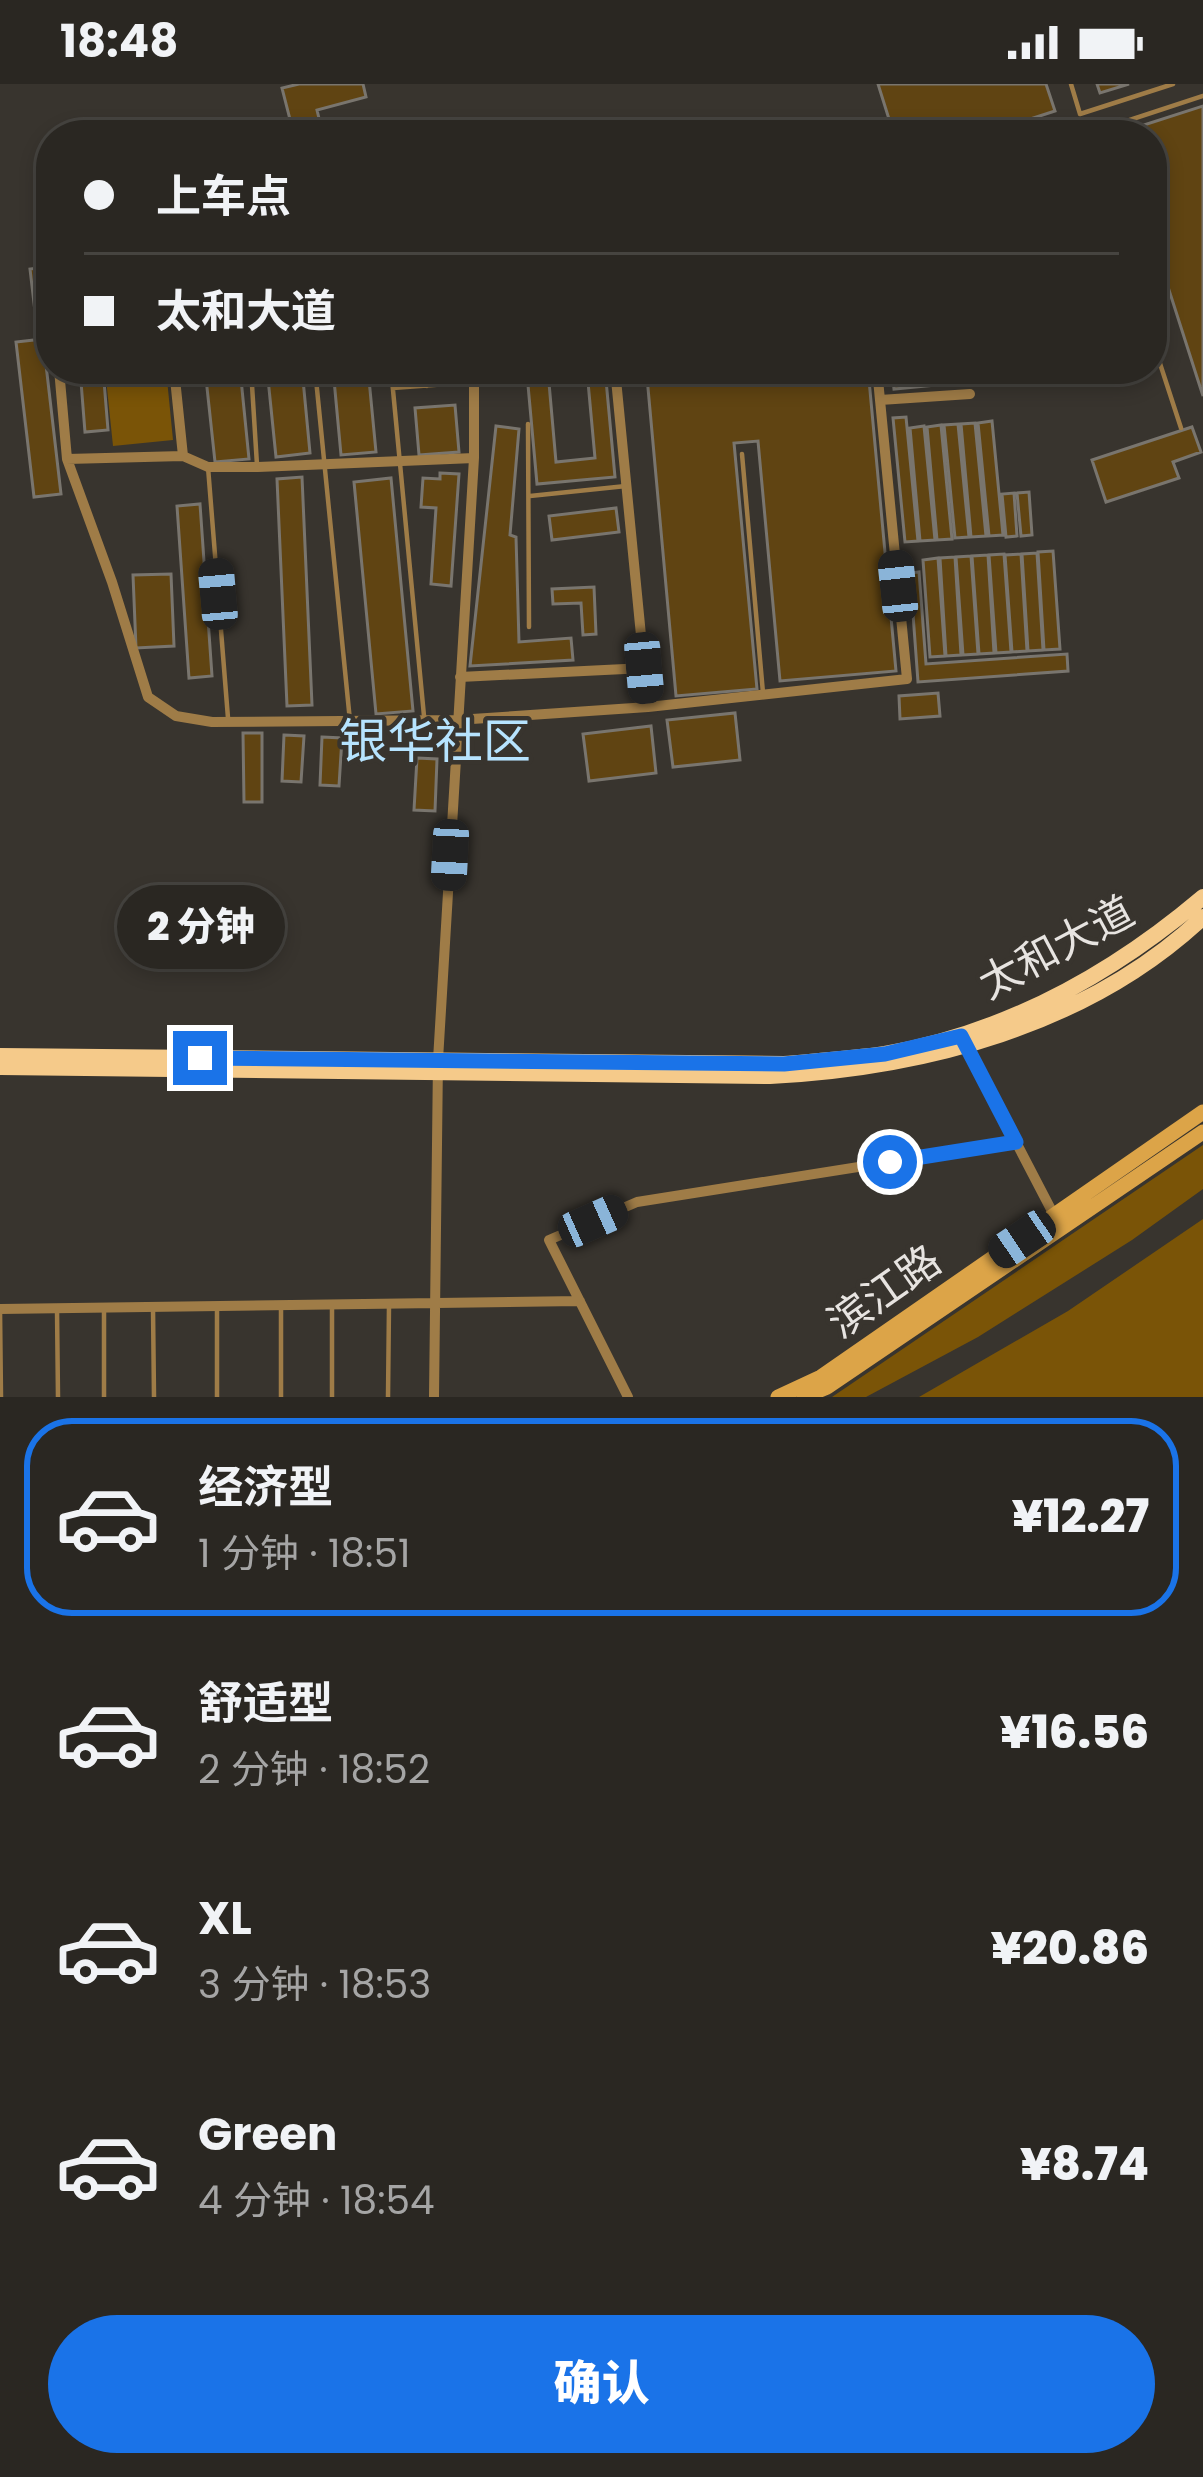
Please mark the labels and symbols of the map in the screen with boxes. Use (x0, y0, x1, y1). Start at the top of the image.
car (876, 548, 920, 624)
car (197, 557, 239, 631)
car (623, 631, 665, 705)
district label: 银华社区 (339, 708, 531, 775)
car (430, 818, 470, 892)
street label: 太和大道 (968, 882, 1144, 1013)
callout: 2 分钟 (116, 884, 284, 968)
route end (173, 1031, 227, 1085)
route start (863, 1135, 917, 1189)
car (553, 1190, 633, 1252)
car (982, 1204, 1062, 1274)
street label: 滨江路 (816, 1231, 953, 1352)

